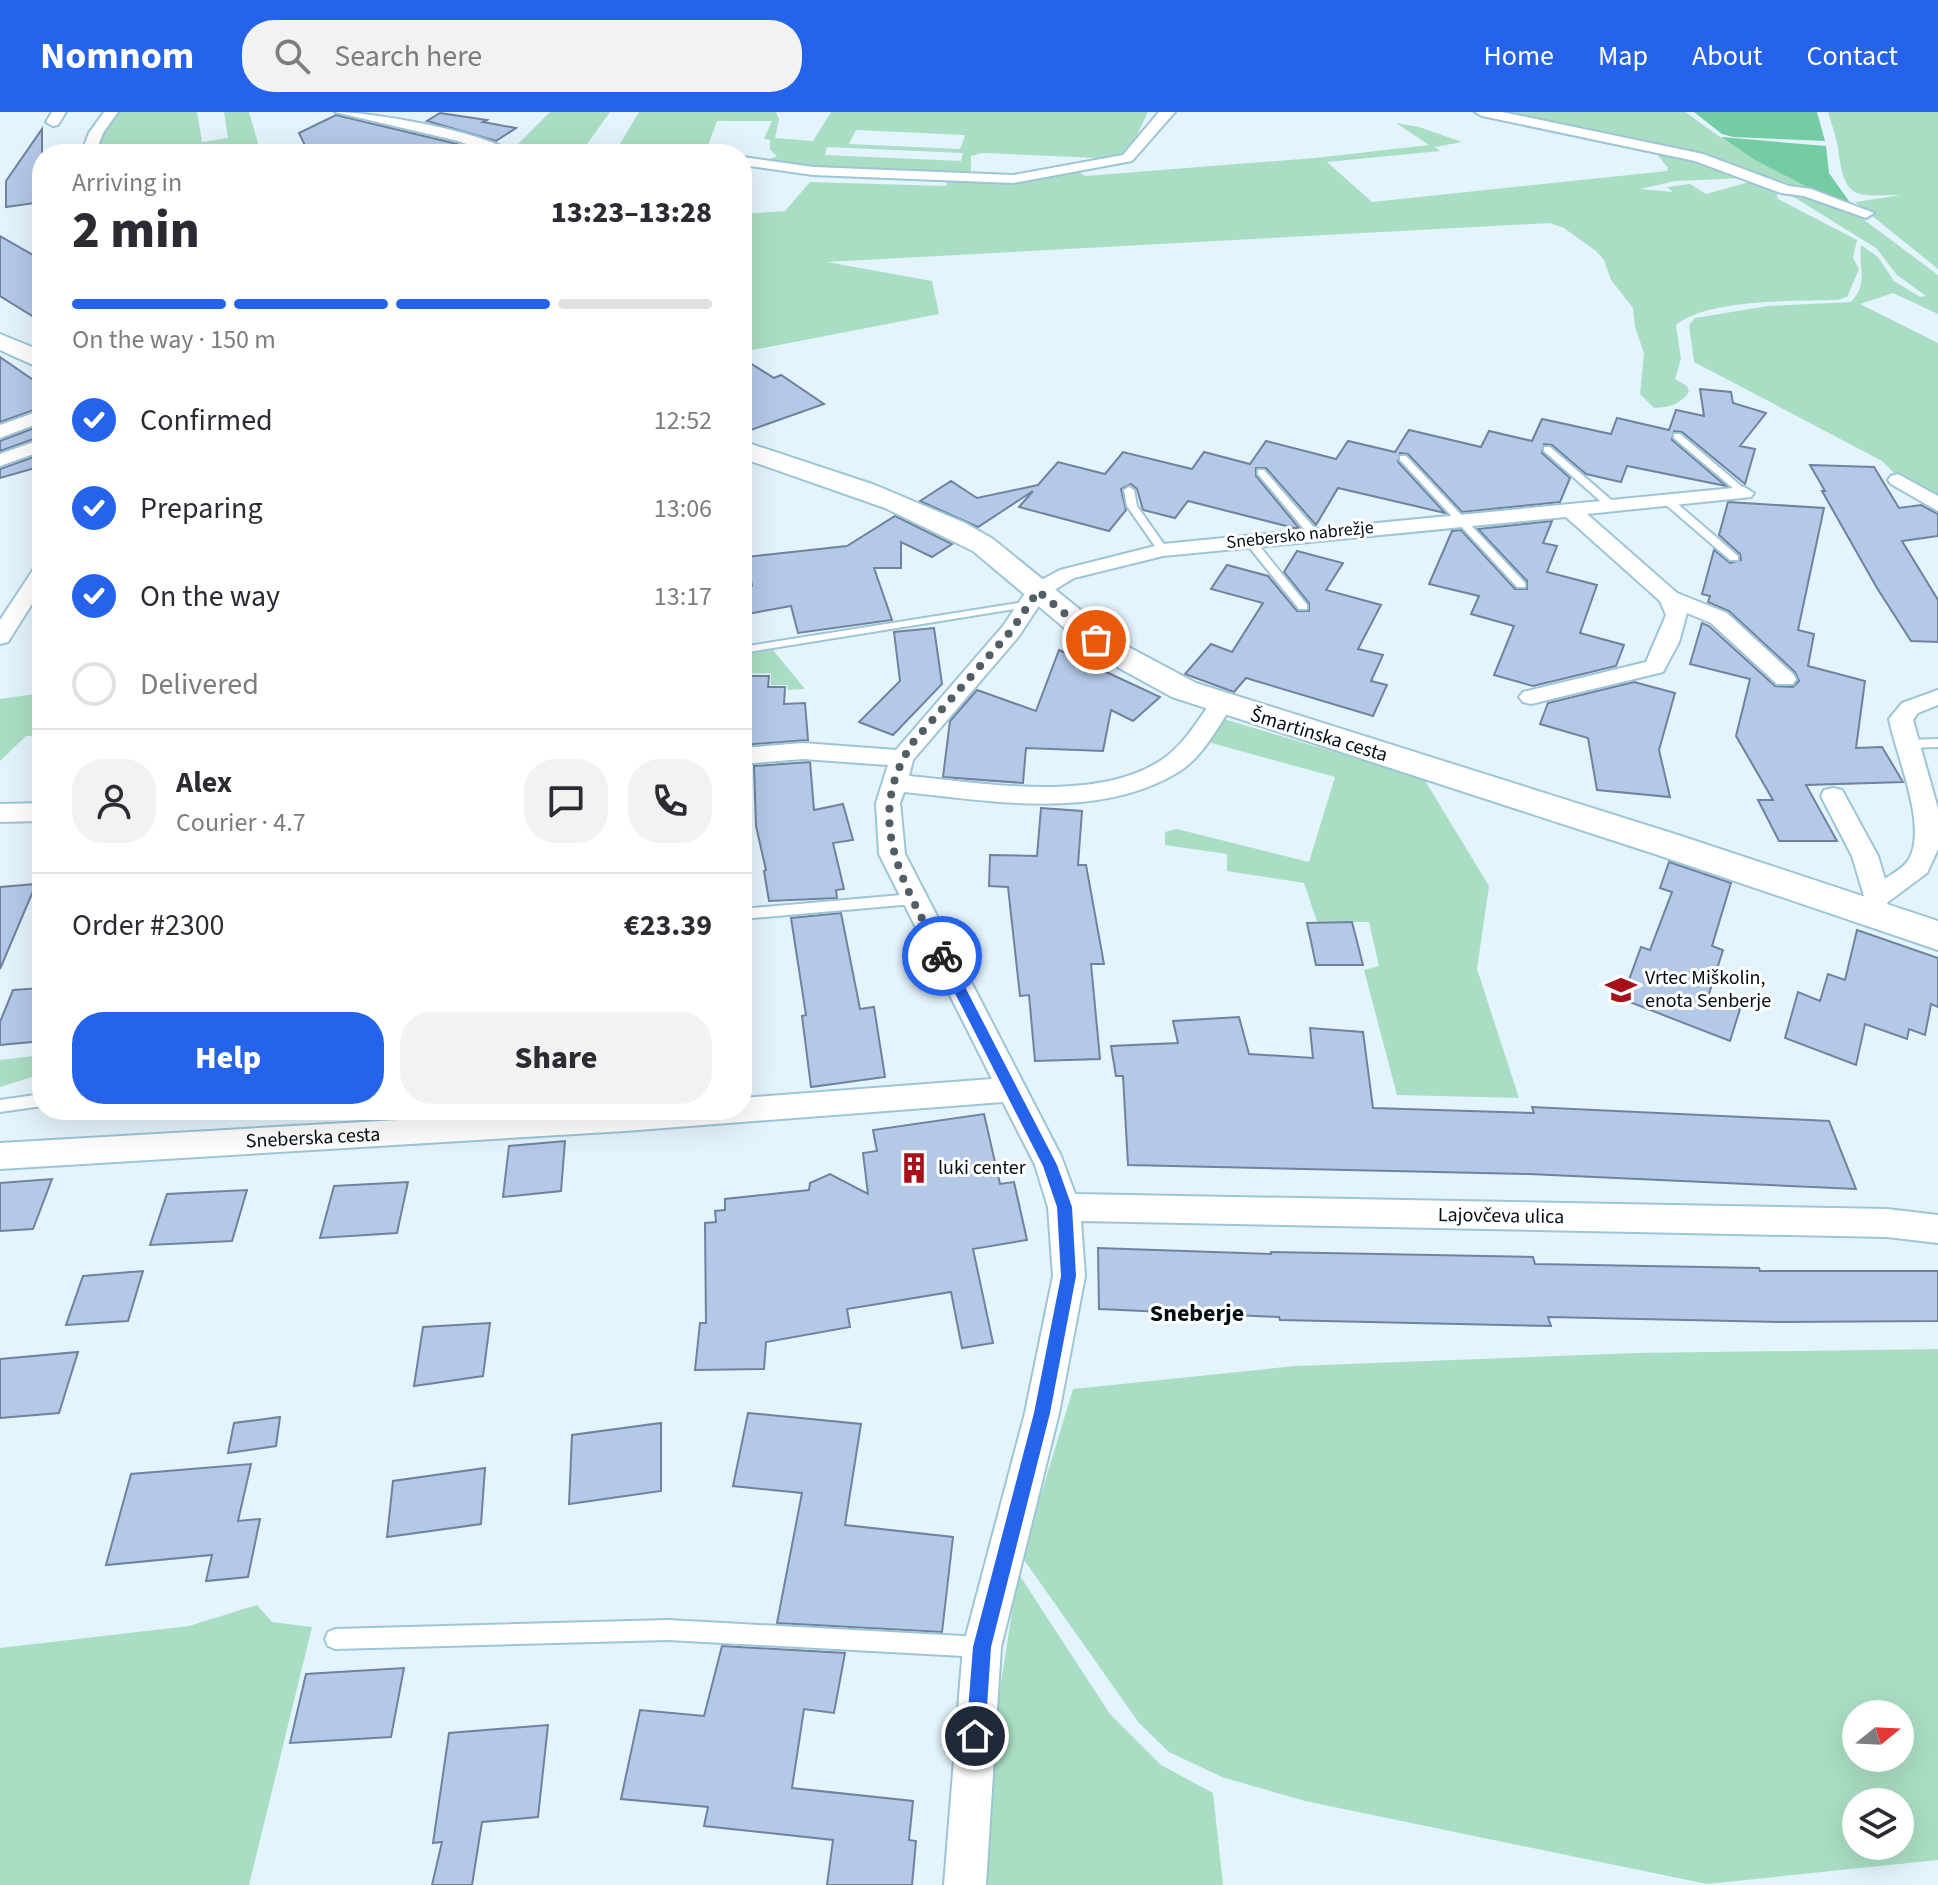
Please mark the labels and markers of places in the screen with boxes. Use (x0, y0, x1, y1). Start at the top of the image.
pin (1062, 606, 1130, 674)
place label: Vrtec Miškolin, enota Senberje (1645, 964, 1771, 1015)
school or university icon: Vrtec Miškolin, enota Senberje (1604, 973, 1638, 1007)
building icon: luki center (897, 1151, 931, 1185)
place label: luki center (938, 1154, 1026, 1182)
pin (941, 1702, 1009, 1770)

